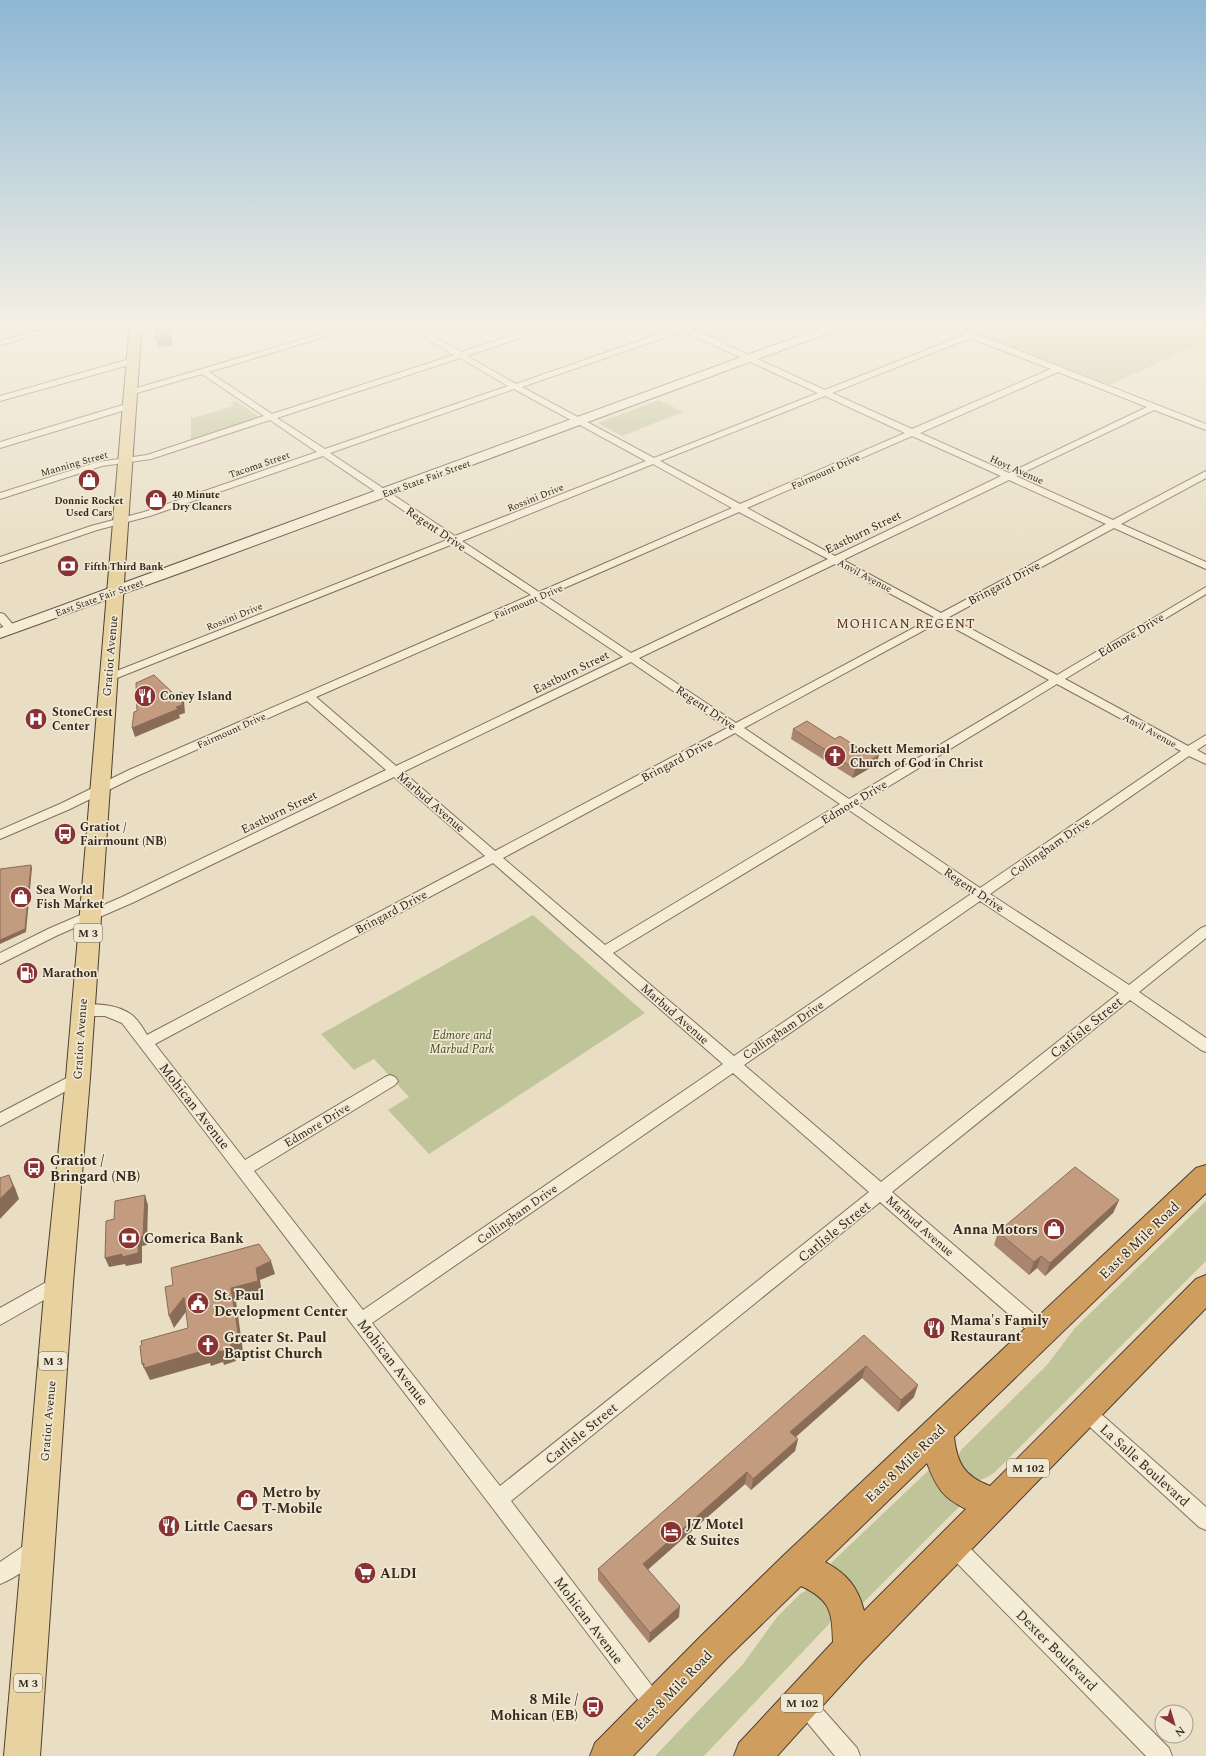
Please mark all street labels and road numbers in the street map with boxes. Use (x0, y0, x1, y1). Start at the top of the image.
street label: Manning Street (39, 447, 110, 481)
street label: Tacoma Street (227, 447, 292, 483)
street label: Fairmount Drive (788, 450, 863, 494)
street label: Hoyt Avenue (987, 451, 1046, 489)
street label: East State Fair Street (380, 455, 473, 502)
street label: Rossini Drive (505, 479, 566, 517)
street label: Regent Drive (402, 502, 470, 557)
street label: Eastburn Street (822, 506, 905, 559)
street label: Anvil Avenue (834, 555, 895, 597)
street label: Bringard Drive (965, 556, 1044, 610)
street label: East State Fair Street (53, 574, 146, 621)
street label: Fairmount Drive (491, 580, 566, 624)
street label: Rossini Drive (204, 598, 265, 636)
street label: Edmore Drive (1095, 608, 1168, 663)
street label: Gratiot Avenue (97, 615, 124, 697)
street label: Eastburn Street (530, 646, 613, 699)
street label: Regent Drive (672, 681, 740, 736)
street label: Fairmount Drive (194, 709, 269, 753)
street label: Anvil Avenue (1120, 709, 1180, 752)
street label: Bringard Drive (638, 733, 717, 787)
street label: Marbud Avenue (392, 767, 469, 838)
street label: Edmore Drive (818, 775, 891, 830)
street label: Eastburn Street (238, 786, 321, 839)
street label: Collingham Drive (1006, 812, 1095, 882)
street label: Regent Drive (940, 863, 1008, 918)
street label: Bringard Drive (352, 885, 431, 939)
road number: M 3 (74, 924, 102, 942)
street label: Marbud Avenue (636, 979, 713, 1050)
street label: Carlisle Street (1045, 991, 1127, 1063)
street label: Collingham Drive (739, 996, 828, 1065)
street label: Gratiot Avenue (68, 998, 93, 1080)
street label: Mohican Avenue (154, 1059, 235, 1154)
street label: Edmore Drive (281, 1098, 354, 1153)
street label: Collingham Drive (473, 1179, 562, 1249)
street label: Marbud Avenue (881, 1191, 958, 1262)
street label: Carlisle Street (793, 1195, 875, 1267)
street label: East 8 Mile Road (1094, 1196, 1184, 1284)
street label: Mohican Avenue (352, 1315, 433, 1410)
road number: M 3 (39, 1352, 67, 1370)
street label: Gratiot Avenue (35, 1380, 62, 1462)
street label: Carlisle Street (540, 1397, 622, 1469)
street label: East 8 Mile Road (860, 1419, 950, 1507)
street label: La Salle Boulevard (1095, 1419, 1194, 1512)
road number: M 102 (1007, 1459, 1049, 1477)
street label: Mohican Avenue (549, 1572, 629, 1669)
street label: Dexter Boulevard (1011, 1605, 1102, 1696)
street label: East 8 Mile Road (629, 1645, 717, 1735)
road number: M 3 (14, 1674, 42, 1692)
road number: M 102 (781, 1694, 823, 1712)

